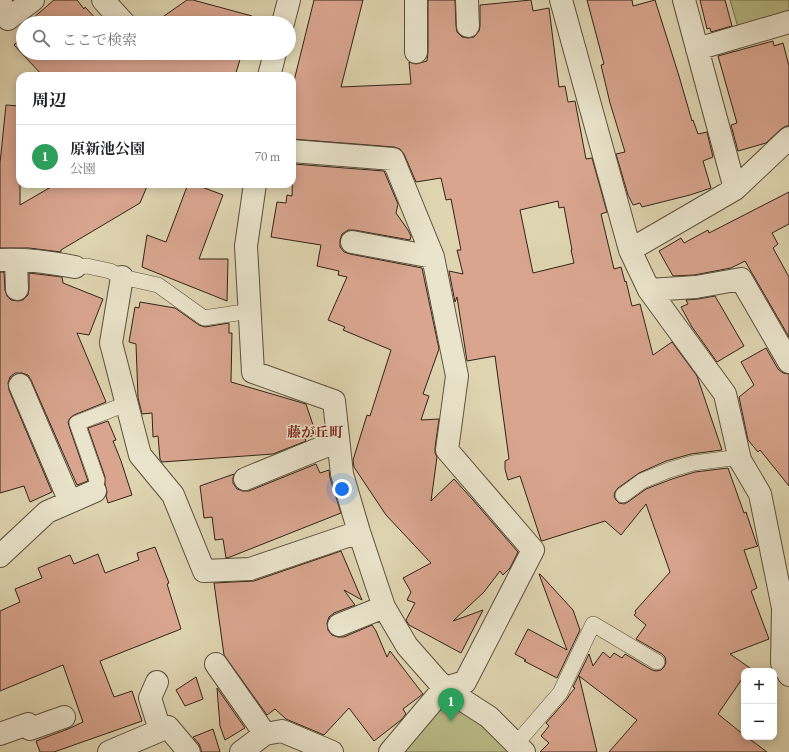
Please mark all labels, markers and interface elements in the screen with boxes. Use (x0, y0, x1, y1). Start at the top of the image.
search box (16, 16, 296, 60)
icon: search (30, 27, 52, 49)
text: ここで検索 (62, 30, 137, 49)
text: 周辺 (32, 89, 66, 111)
text: 原新池公園 (70, 139, 145, 158)
text: 1 (42, 148, 48, 165)
text: 70 m (255, 148, 280, 165)
text: 公園 (70, 160, 96, 177)
district label: 藤が丘町 (287, 423, 344, 441)
your location (332, 479, 352, 499)
map controls (741, 668, 777, 740)
button: + (741, 668, 777, 704)
pin: 1 (438, 688, 464, 721)
button: − (741, 704, 777, 740)

